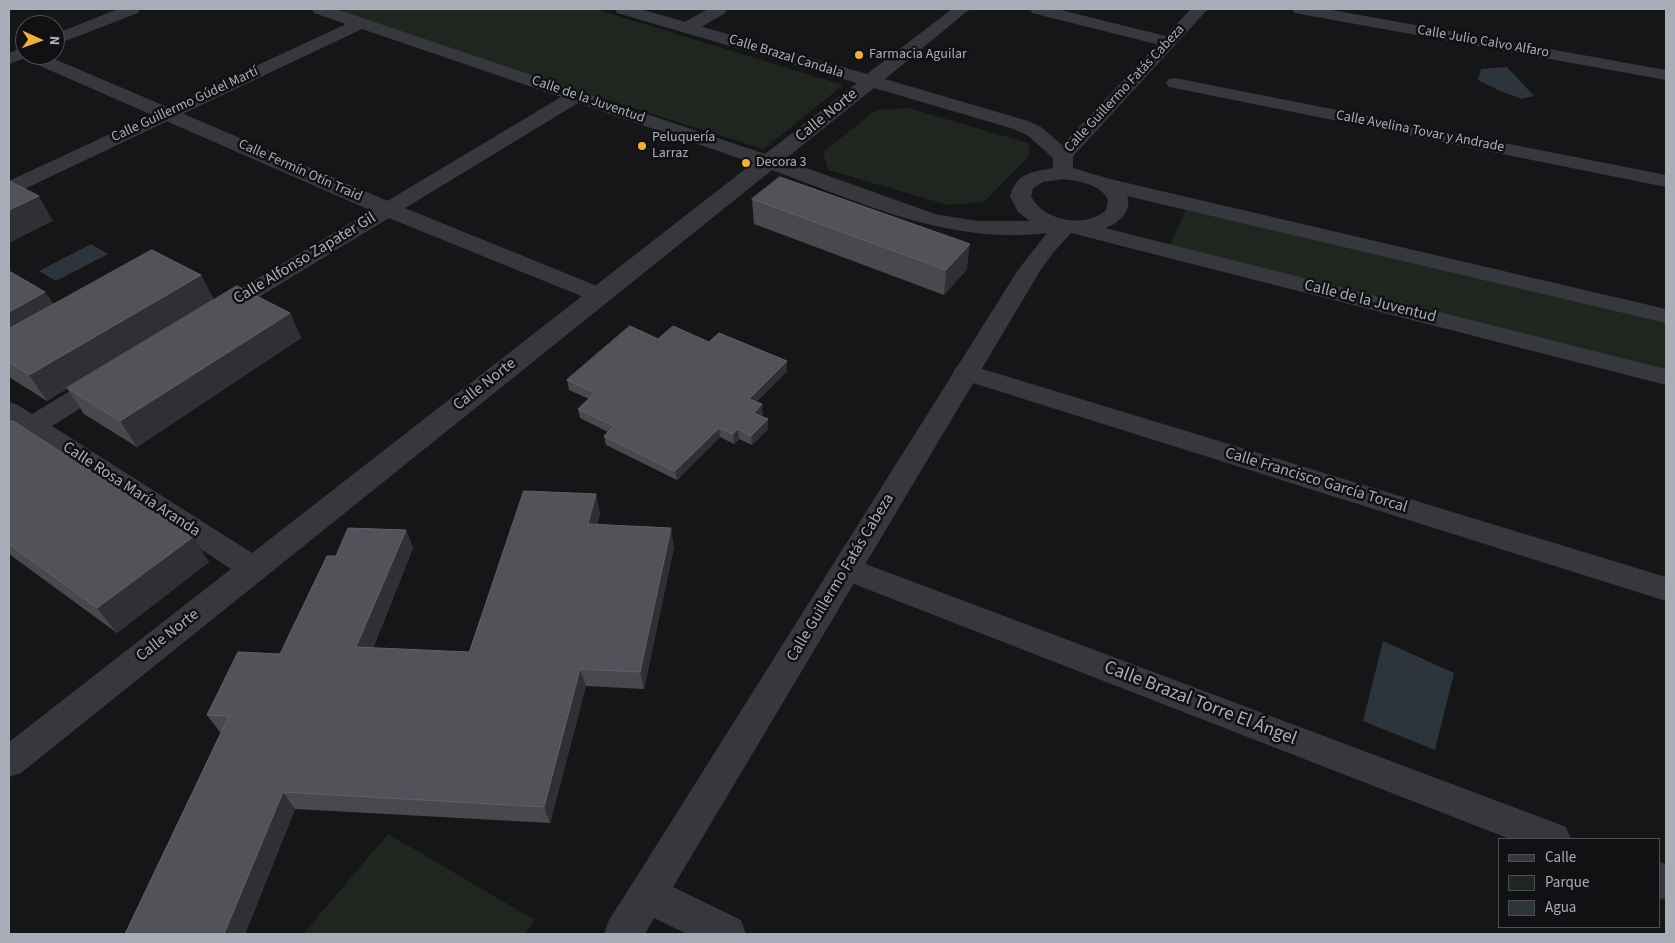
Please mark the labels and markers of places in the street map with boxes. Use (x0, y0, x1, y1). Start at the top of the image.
place label: Farmacia Aguilar (869, 47, 967, 63)
marker: Farmacia Aguilar (853, 49, 865, 61)
place label: Peluquería Larraz (652, 130, 715, 162)
marker: Peluquería Larraz (636, 140, 648, 152)
place label: Decora 3 (756, 155, 807, 171)
marker: Decora 3 (740, 157, 752, 169)

